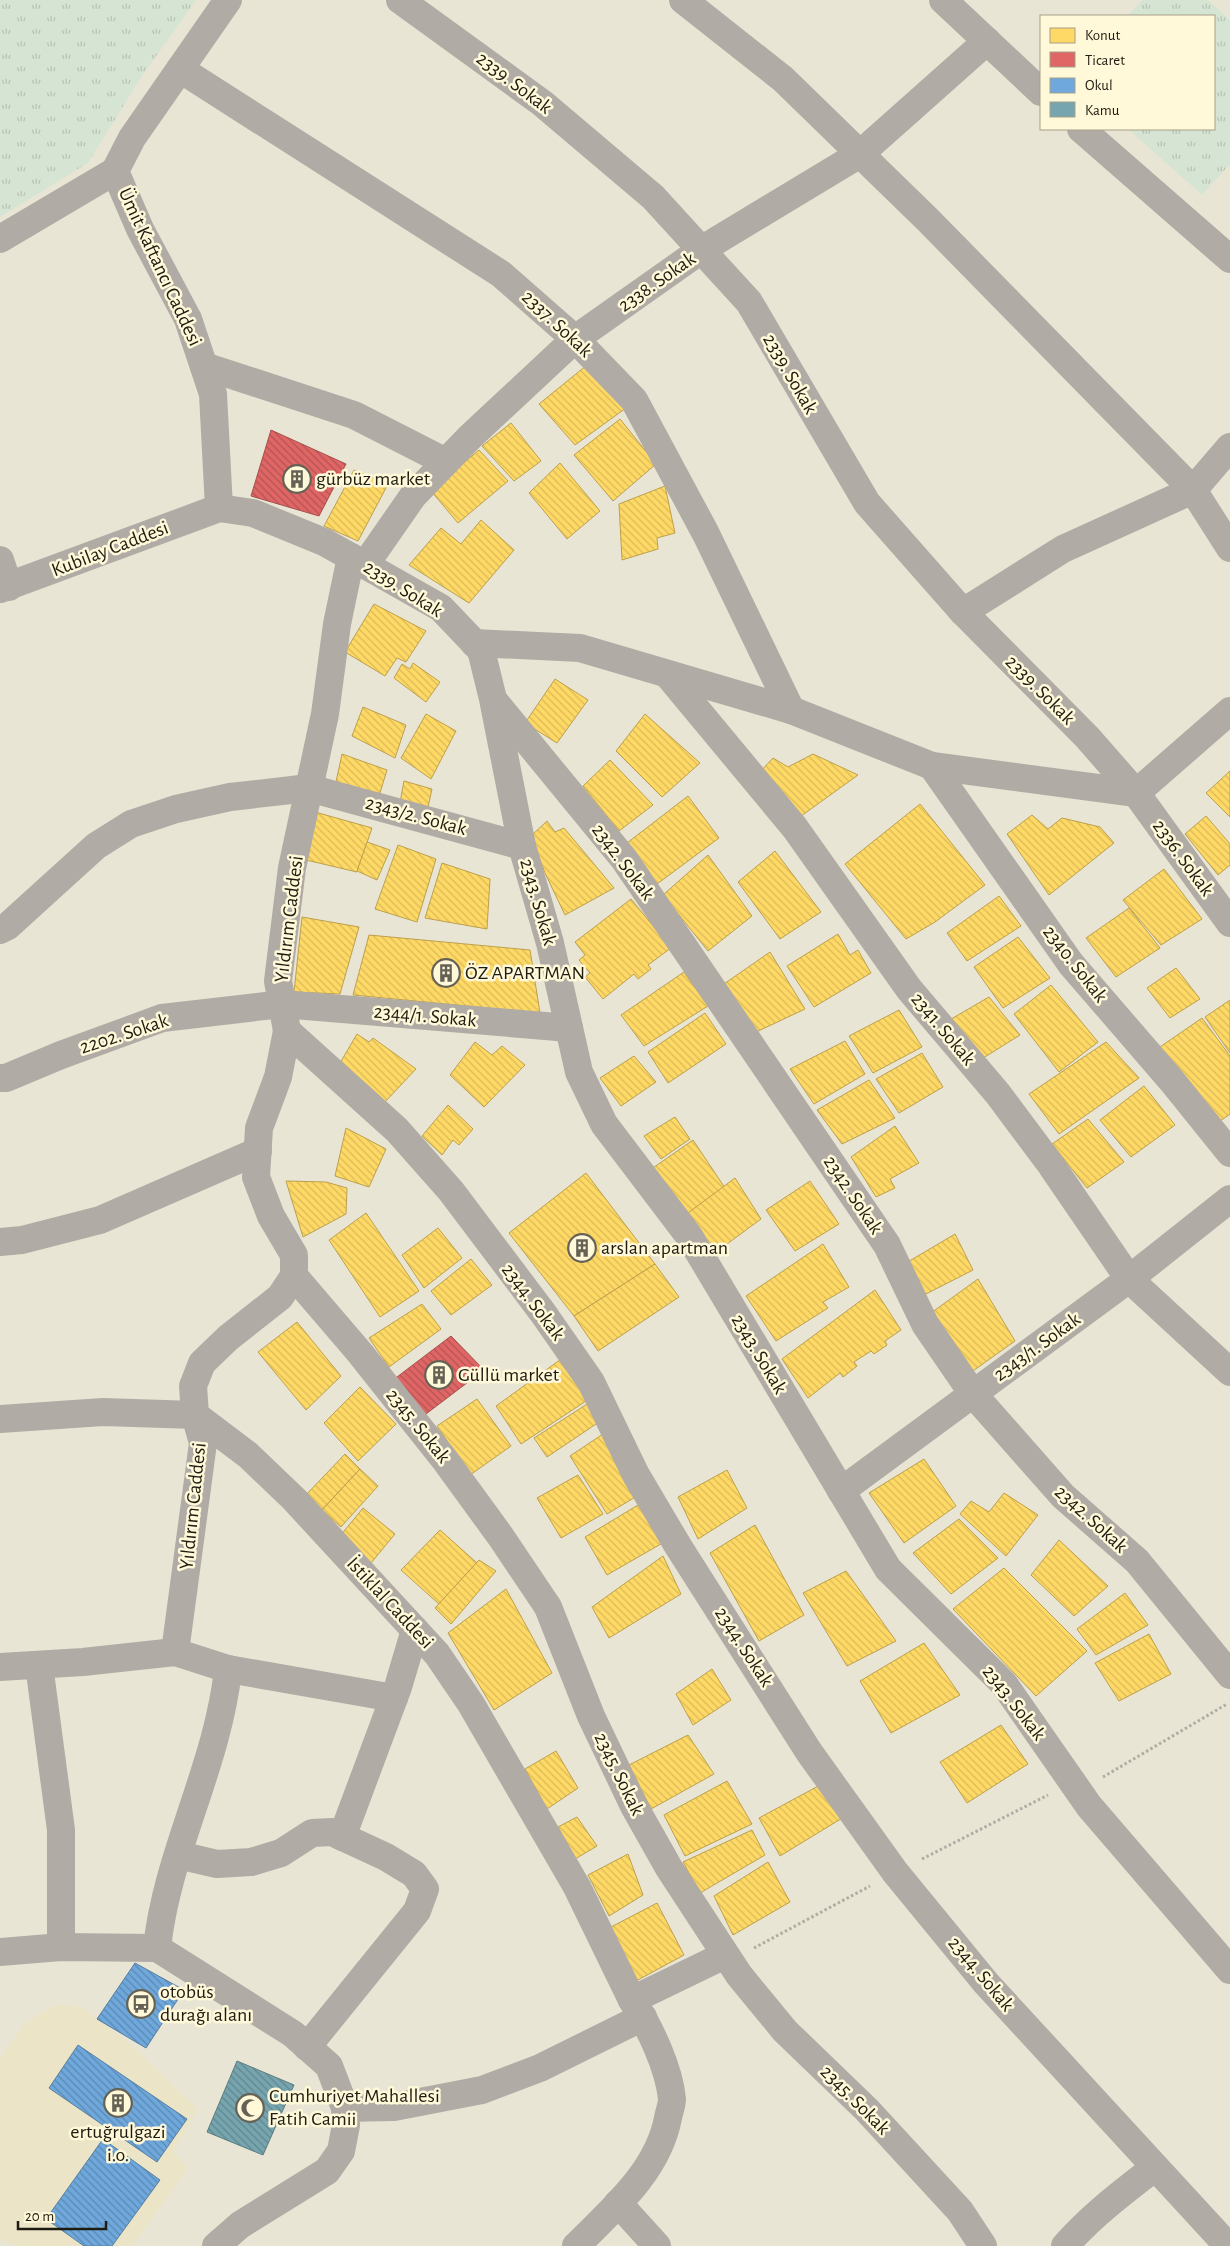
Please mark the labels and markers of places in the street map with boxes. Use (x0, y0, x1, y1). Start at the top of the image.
building icon: gürbüz market (282, 464, 312, 494)
place label: gürbüz market (316, 469, 431, 489)
building icon: ÖZ APARTMAN (431, 958, 461, 988)
place label: ÖZ APARTMAN (465, 963, 585, 983)
building icon: arslan apartman (567, 1233, 597, 1263)
place label: arslan apartman (601, 1238, 728, 1258)
building icon: Güllü market (424, 1360, 454, 1390)
place label: Güllü market (458, 1365, 560, 1385)
place label: otobüs durağı alanı (160, 1982, 252, 2025)
bus stop icon: otobüs durağı alanı (126, 1989, 156, 2019)
place label: Cumhuriyet Mahallesi Fatih Camii (269, 2086, 440, 2129)
building icon: ertuğrulgazi i.o. (103, 2088, 133, 2118)
mosque icon: Cumhuriyet Mahallesi Fatih Camii (235, 2093, 265, 2123)
place label: ertuğrulgazi i.o. (70, 2122, 166, 2165)

